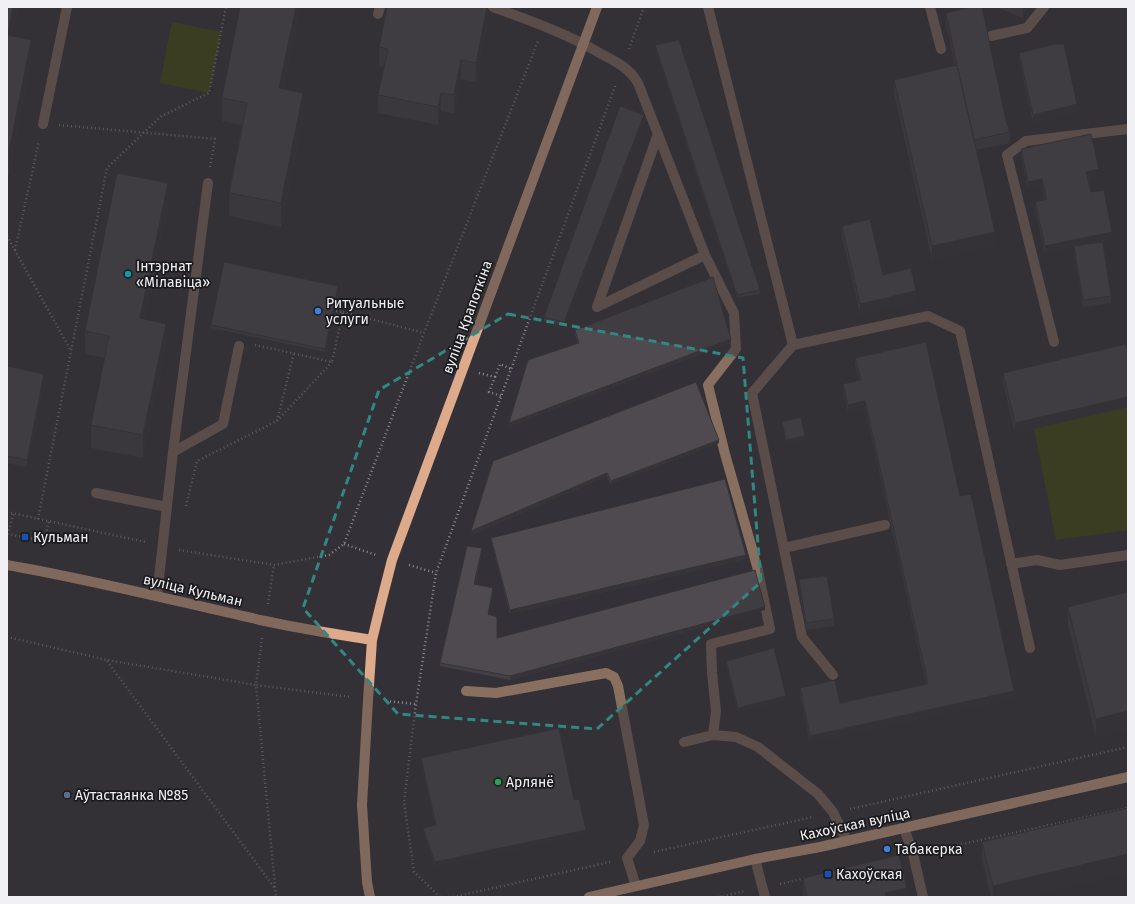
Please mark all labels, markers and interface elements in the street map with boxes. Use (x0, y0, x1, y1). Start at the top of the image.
place label: Інтэрнат «Мілавіца» (136, 258, 210, 291)
street label: вуліца Крапоткіна (439, 258, 496, 376)
marker: Інтэрнат «Мілавіца» (123, 269, 133, 279)
place label: Ритуальные услуги (326, 295, 404, 328)
marker: Ритуальные услуги (313, 306, 323, 316)
place label: Кульман (33, 529, 88, 546)
marker: Кульман (20, 532, 30, 542)
street label: вуліца Кульман (142, 571, 244, 610)
place label: Арлянё (506, 774, 554, 791)
marker: Арлянё (493, 777, 503, 787)
place label: Аўтастаянка №85 (75, 787, 188, 804)
marker: Аўтастаянка №85 (62, 790, 72, 800)
street label: Кахоўская вуліца (798, 804, 912, 844)
place label: Табакерка (895, 841, 963, 858)
marker: Табакерка (882, 844, 892, 854)
place label: Кахоўская (836, 866, 902, 883)
marker: Кахоўская (823, 869, 833, 879)

